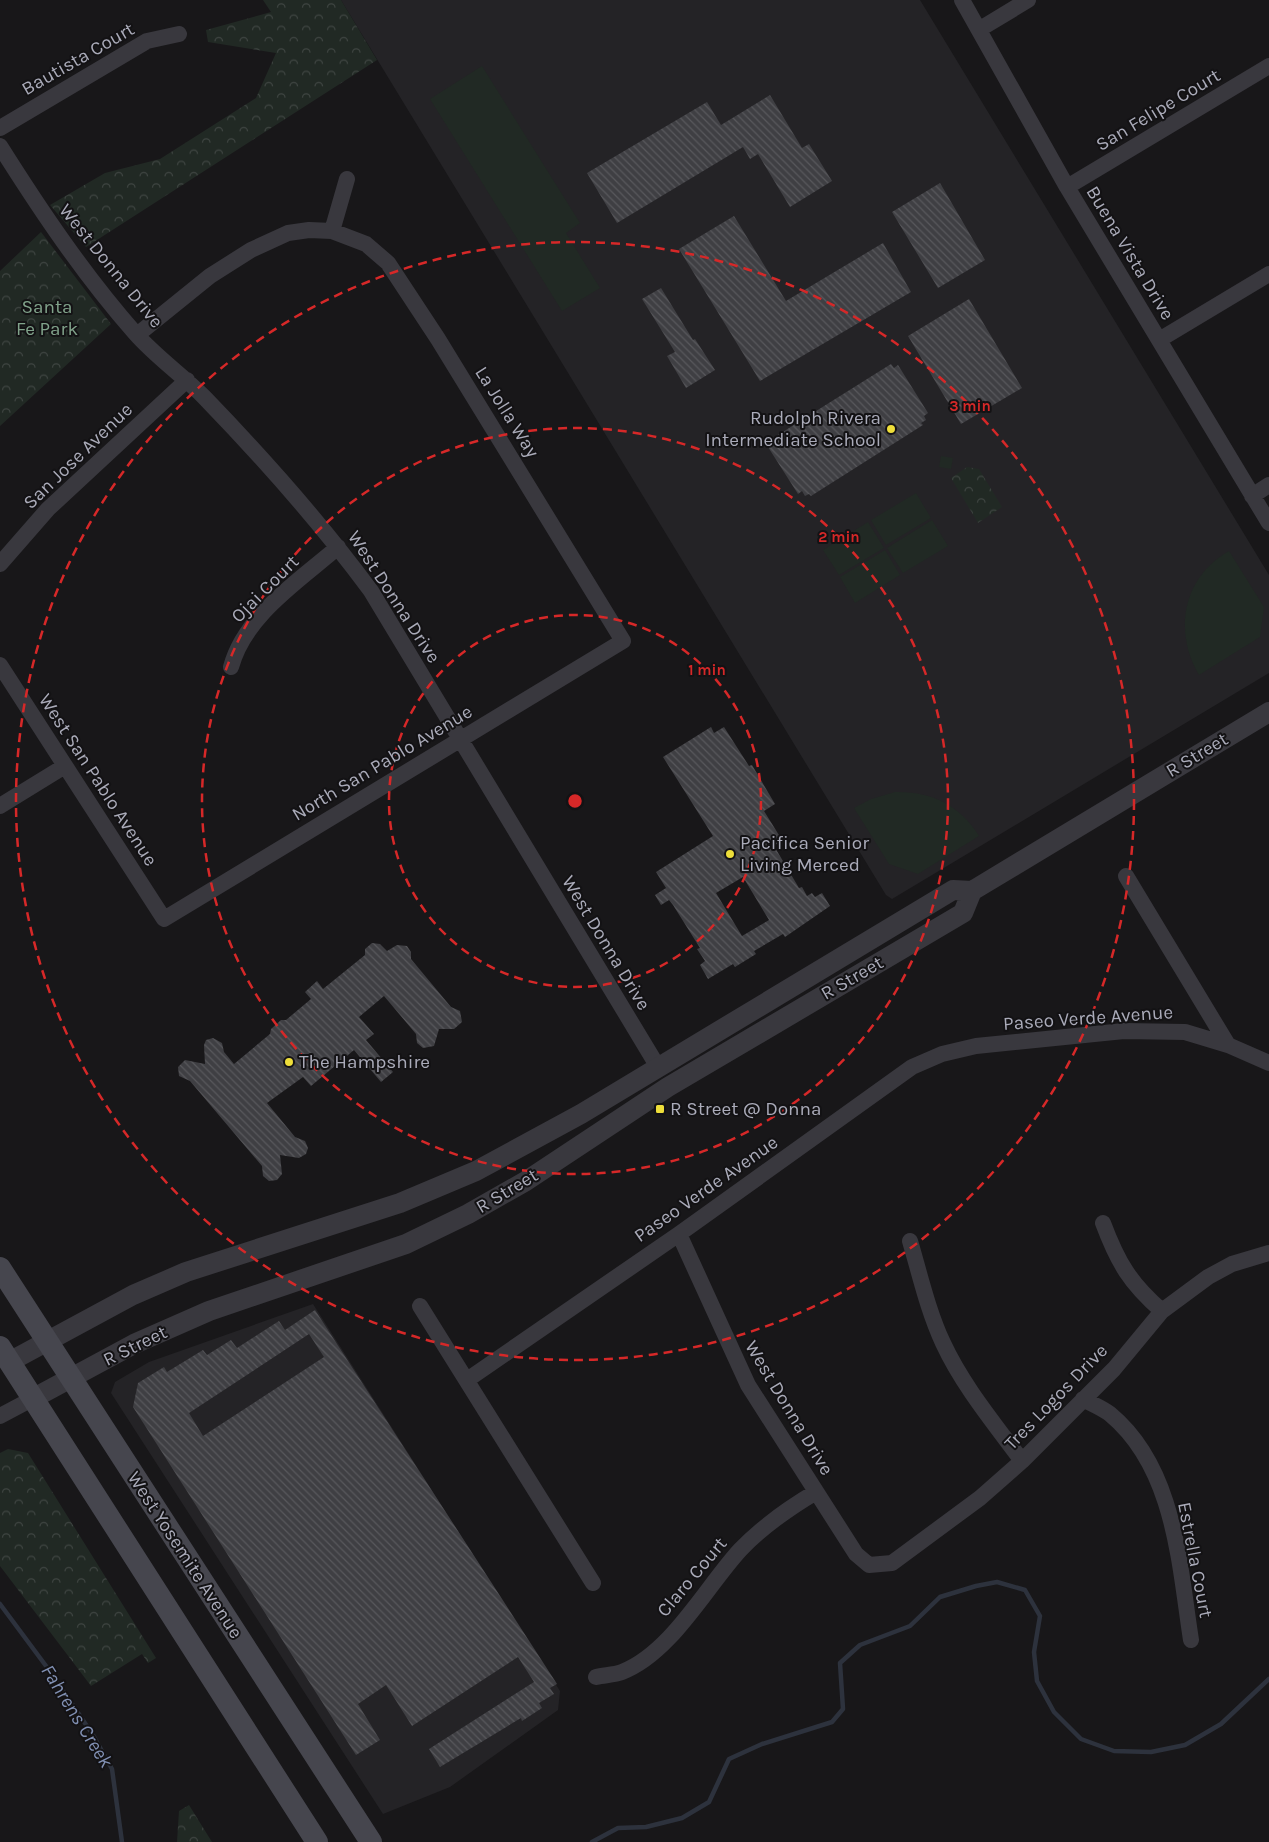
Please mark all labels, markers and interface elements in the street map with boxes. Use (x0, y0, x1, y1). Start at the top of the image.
street label: Bautista Court (18, 18, 138, 100)
street label: San Felipe Court (1092, 64, 1224, 156)
street label: Buena Vista Drive (1081, 182, 1179, 324)
street label: West Donna Drive (54, 200, 168, 332)
park label: Santa Fe Park (16, 296, 78, 340)
street label: La Jolla Way (470, 362, 544, 462)
text: 3 min (949, 397, 991, 415)
street label: San Jose Avenue (19, 399, 137, 513)
place label: Rudolph Rivera Intermediate School (705, 407, 881, 451)
marker: Rudolph Rivera Intermediate School (885, 423, 897, 435)
street label: West Donna Drive (343, 527, 445, 667)
text: 2 min (818, 528, 860, 546)
street label: Ojai Court (227, 551, 303, 627)
text: 1 min (688, 661, 726, 679)
street label: West San Pablo Avenue (34, 690, 162, 870)
street label: North San Pablo Avenue (288, 700, 476, 826)
street label: R Street (1162, 728, 1232, 782)
centre of rings (566, 792, 584, 810)
place label: Pacifica Senior Living Merced (740, 832, 869, 876)
marker: Pacifica Senior Living Merced (724, 848, 736, 860)
street label: West Donna Drive (557, 872, 655, 1014)
street label: R Street (817, 951, 887, 1005)
street label: Paseo Verde Avenue (1002, 1001, 1174, 1035)
place label: The Hampshire (299, 1051, 430, 1073)
marker: The Hampshire (283, 1056, 295, 1068)
place label: R Street @ Donna (670, 1098, 821, 1120)
marker: R Street @ Donna (654, 1103, 666, 1115)
street label: Paseo Verde Avenue (630, 1131, 782, 1247)
street label: R Street (472, 1164, 542, 1218)
street label: R Street (99, 1321, 171, 1371)
street label: West Donna Drive (740, 1337, 838, 1479)
street label: Tres Logos Drive (1000, 1340, 1112, 1454)
street label: West Yosemite Avenue (123, 1467, 247, 1643)
street label: Estrella Court (1173, 1500, 1217, 1620)
street label: Claro Court (652, 1533, 732, 1621)
water label: Fahrens Creek (36, 1660, 118, 1773)

